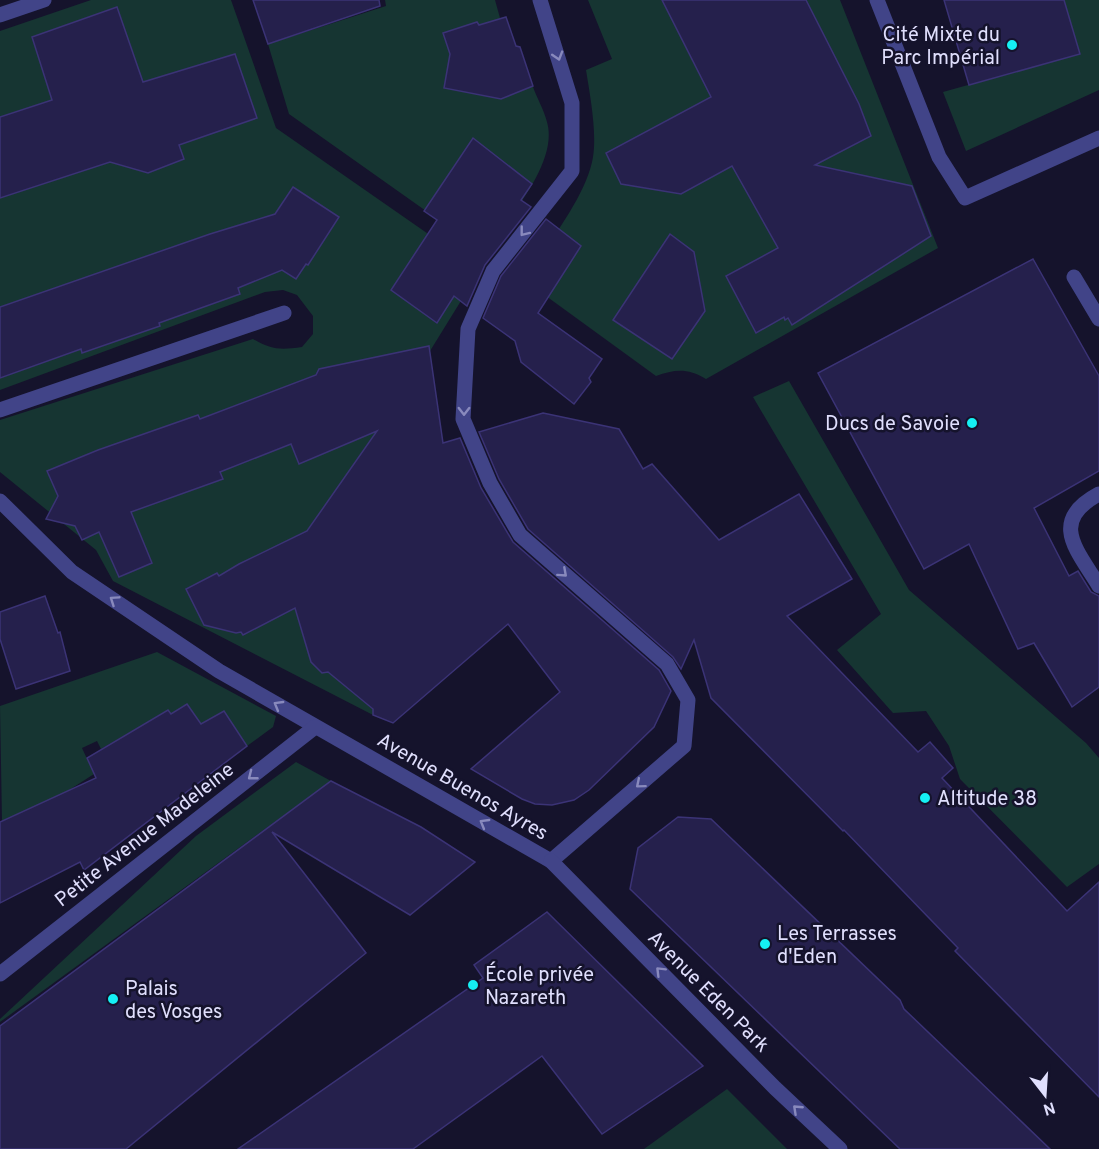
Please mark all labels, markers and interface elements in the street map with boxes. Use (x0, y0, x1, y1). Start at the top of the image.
place label: Cité Mixte du Parc Impérial (881, 23, 1000, 72)
marker: Cité Mixte du Parc Impérial (1005, 38, 1019, 52)
one-way arrow (551, 50, 563, 61)
one-way arrow (520, 225, 531, 236)
one-way arrow (458, 407, 470, 416)
place label: Ducs de Savoie (825, 412, 960, 438)
marker: Ducs de Savoie (965, 416, 979, 430)
one-way arrow (556, 566, 567, 577)
one-way arrow (110, 596, 121, 607)
one-way arrow (274, 701, 284, 713)
street label: Avenue Buenos Ayres (372, 728, 552, 847)
street label: Petite Avenue Madeleine (50, 757, 240, 914)
one-way arrow (248, 768, 259, 779)
one-way arrow (636, 777, 647, 788)
place label: Altitude 38 (937, 787, 1037, 813)
marker: Altitude 38 (918, 791, 932, 805)
one-way arrow (480, 819, 490, 830)
place label: Les Terrasses d'Eden (777, 922, 897, 971)
street label: Avenue Eden Park (641, 926, 774, 1059)
marker: Les Terrasses d'Eden (758, 937, 772, 951)
place label: École privée Nazareth (485, 961, 594, 1012)
one-way arrow (656, 967, 667, 978)
place label: Palais des Vosges (125, 977, 222, 1026)
marker: École privée Nazareth (466, 978, 480, 992)
marker: Palais des Vosges (106, 992, 120, 1006)
north arrow (1015, 1065, 1075, 1125)
text: N (1040, 1096, 1057, 1119)
one-way arrow (794, 1105, 804, 1116)

